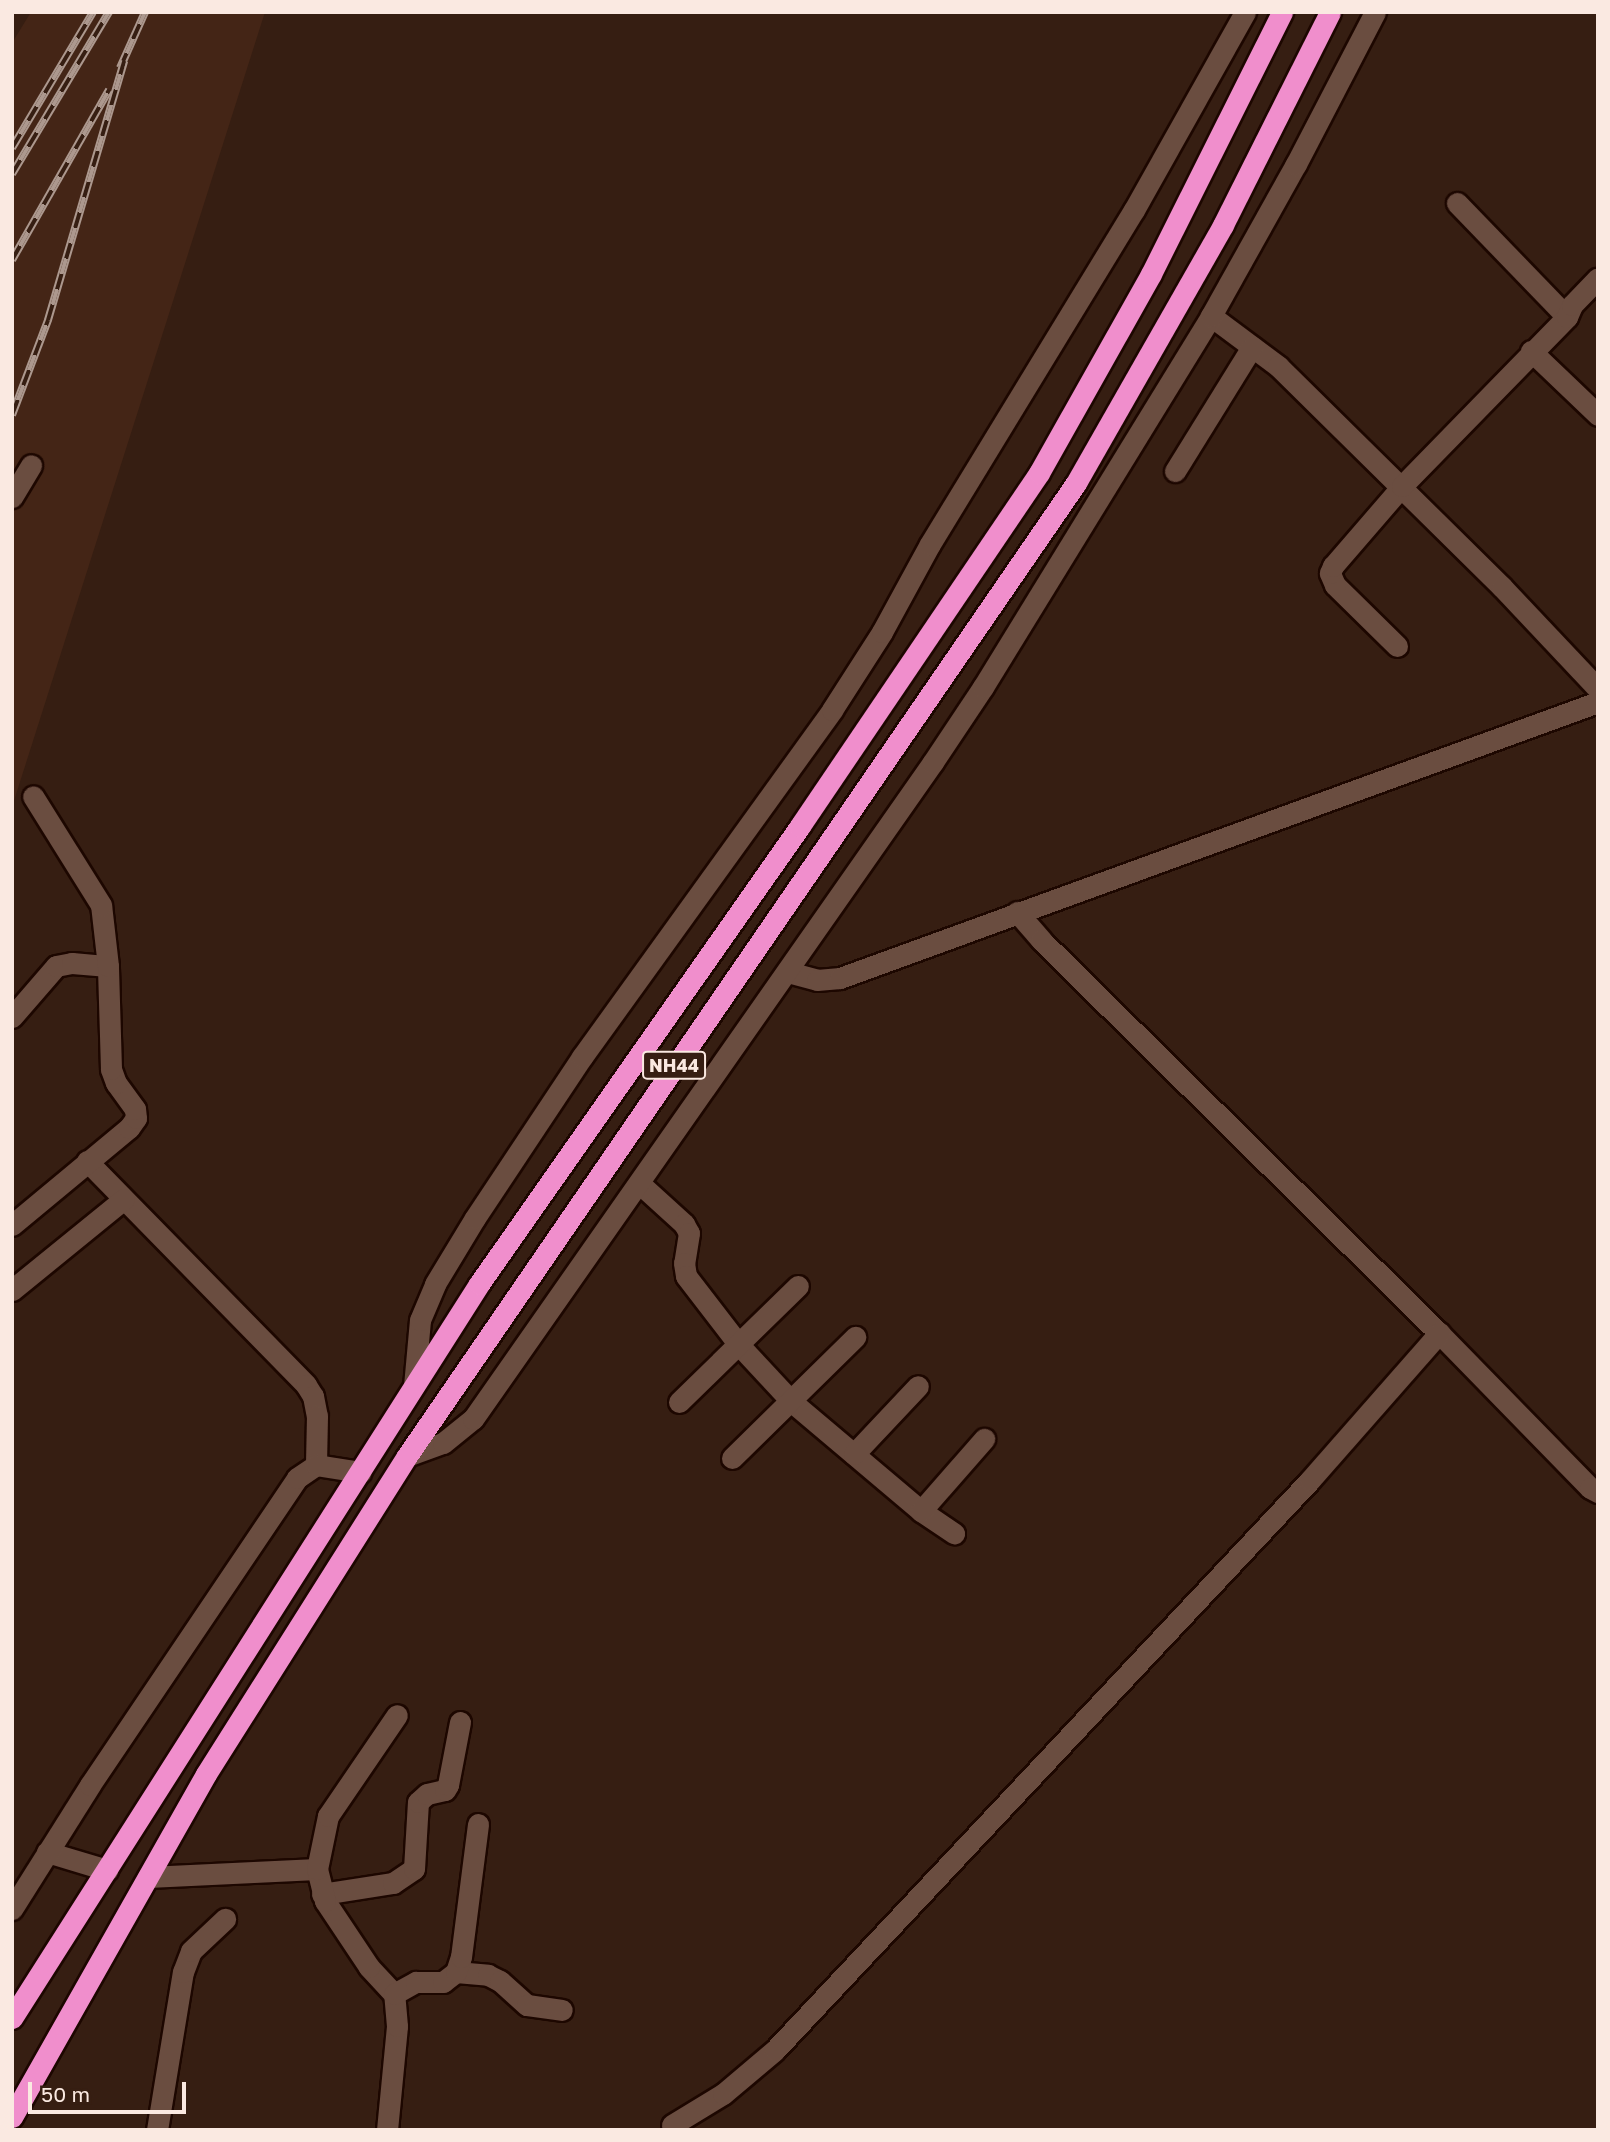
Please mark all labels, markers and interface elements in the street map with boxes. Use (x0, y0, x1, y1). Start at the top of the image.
road number: NH44 (641, 1050, 707, 1080)
scale bar (32, 2068, 189, 2112)
text: 50 m (41, 2081, 90, 2107)

